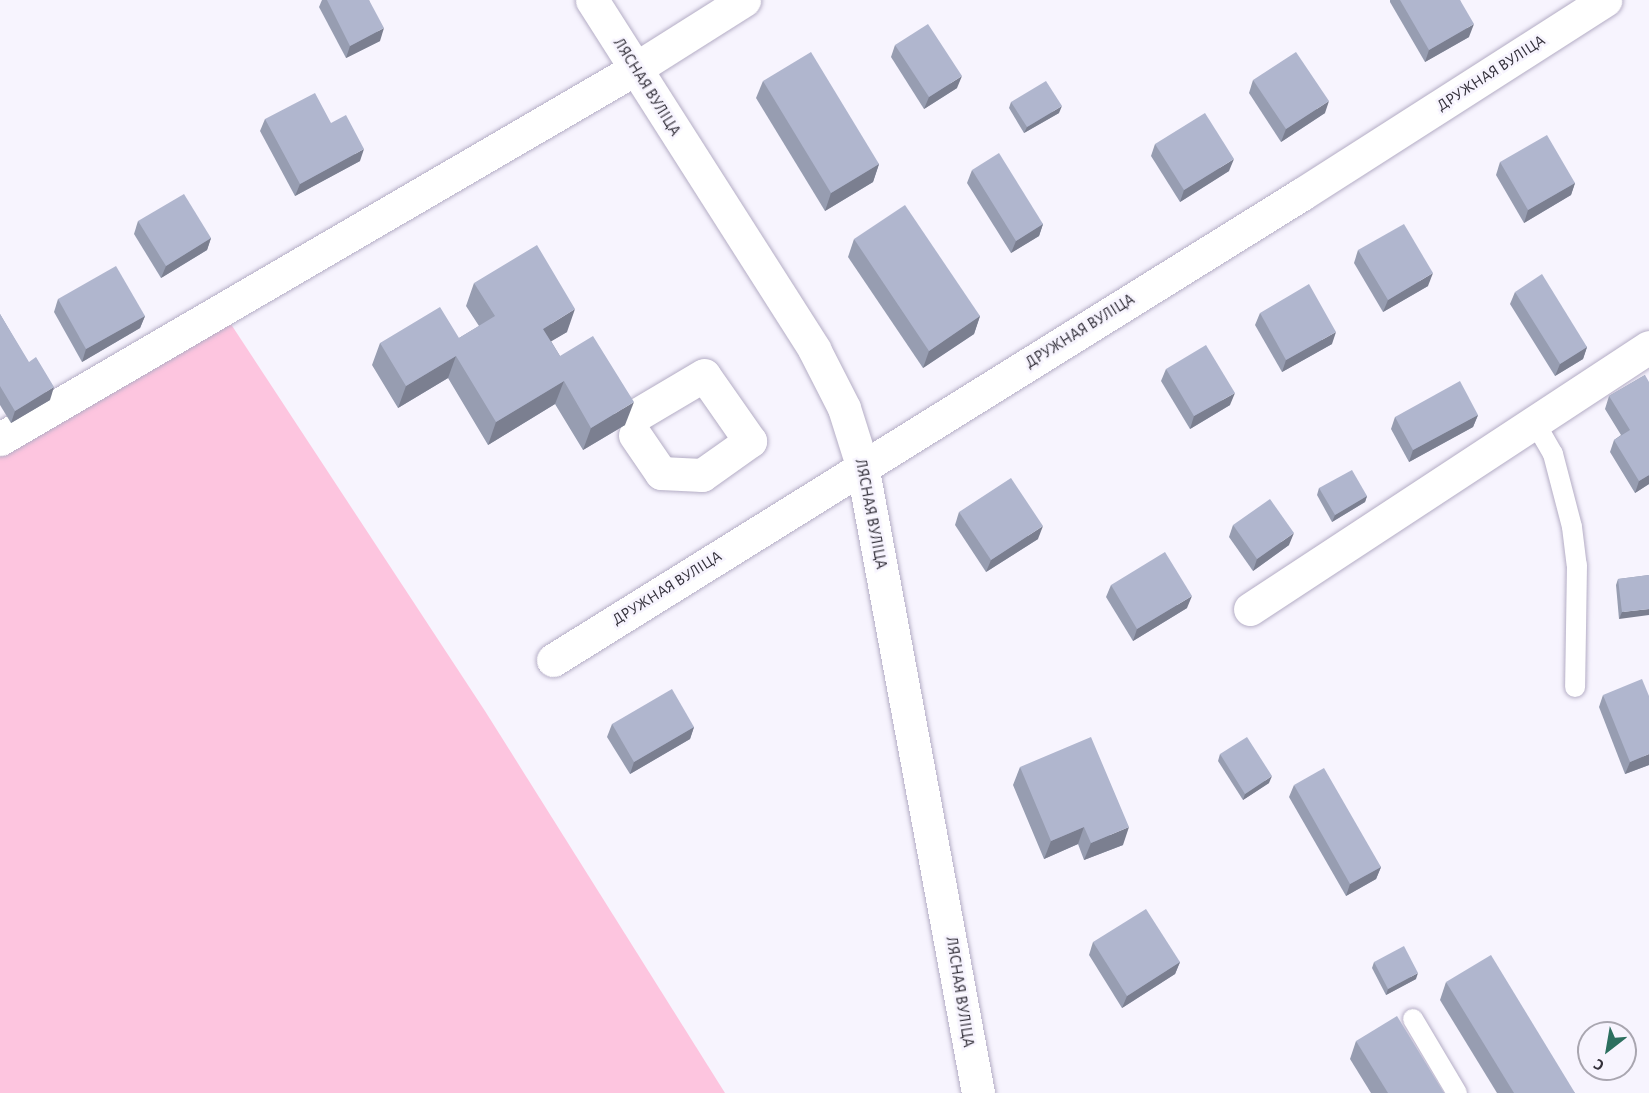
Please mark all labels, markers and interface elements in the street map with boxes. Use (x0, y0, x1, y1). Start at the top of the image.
street label: ДРУЖНАЯ ВУЛІЦА (1433, 31, 1549, 115)
street label: ЛЯСНАЯ ВУЛІЦА (609, 34, 685, 140)
street label: ДРУЖНАЯ ВУЛІЦА (1022, 290, 1138, 372)
street label: ЛЯСНАЯ ВУЛІЦА (851, 457, 891, 571)
street label: ДРУЖНАЯ ВУЛІЦА (609, 547, 725, 629)
street label: ЛЯСНАЯ ВУЛІЦА (942, 935, 978, 1049)
north arrow (1577, 1021, 1637, 1081)
text: С (1591, 1056, 1607, 1074)

